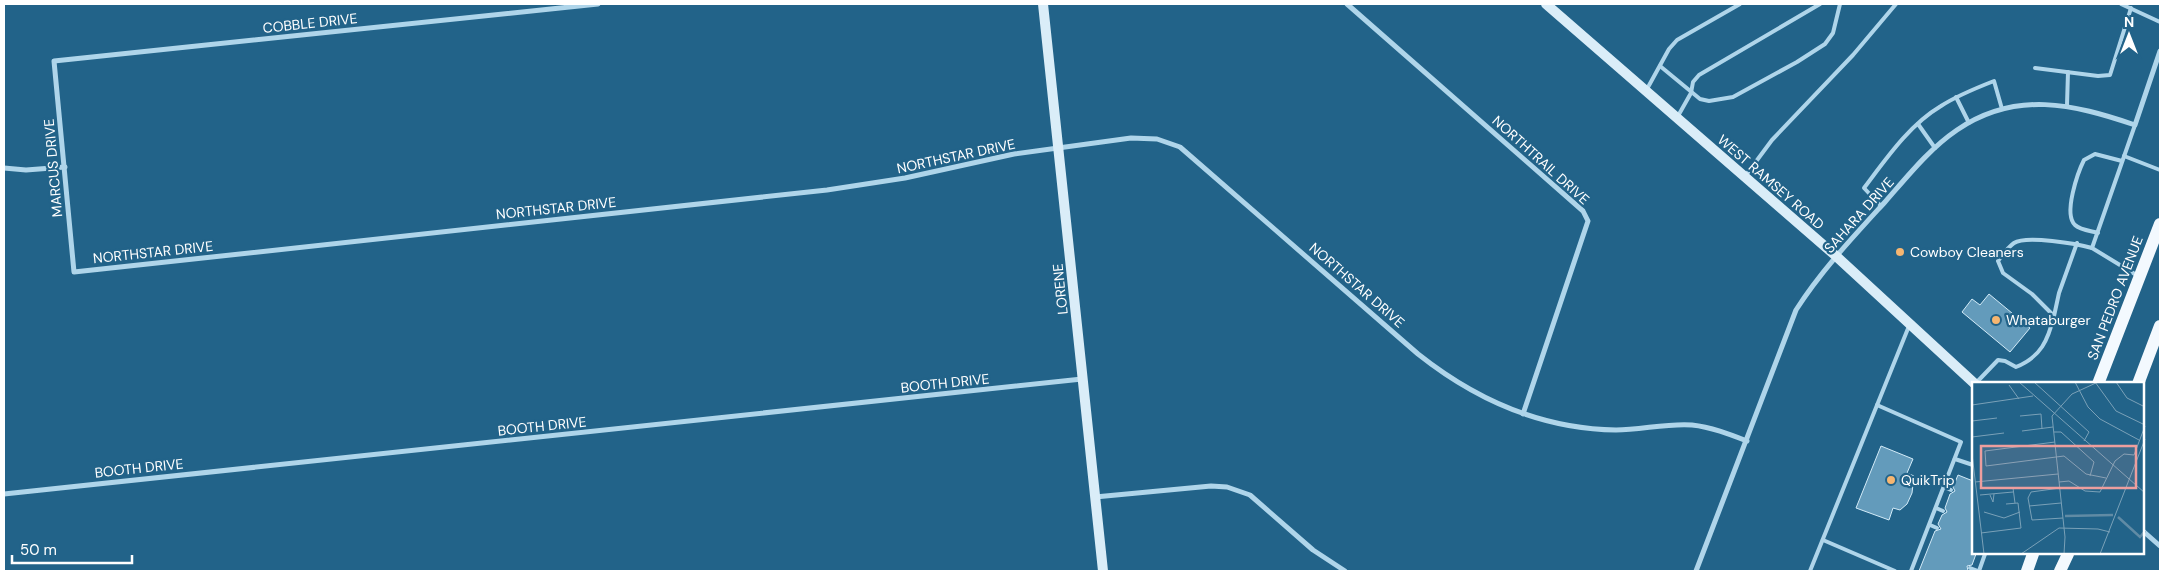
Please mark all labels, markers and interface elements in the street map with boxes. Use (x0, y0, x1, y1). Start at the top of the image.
street label: COBBLE DRIVE (262, 9, 358, 37)
north arrow (2104, 10, 2154, 60)
text: N (2124, 13, 2134, 31)
street label: NORTHTRAIL DRIVE (1489, 112, 1593, 208)
street label: MARCUS DRIVE (40, 118, 66, 218)
street label: WEST RAMSEY ROAD (1714, 131, 1828, 233)
street label: NORTHSTAR DRIVE (895, 135, 1017, 177)
street label: SAHARA DRIVE (1820, 173, 1898, 257)
street label: NORTHSTAR DRIVE (495, 193, 617, 223)
street label: SAN PEDRO AVENUE (2083, 233, 2147, 363)
street label: NORTHSTAR DRIVE (92, 237, 214, 267)
street label: NORTHSTAR DRIVE (1306, 239, 1409, 331)
place label: Cowboy Cleaners (1910, 243, 2024, 261)
marker: Cowboy Cleaners (1894, 246, 1906, 258)
street label: LORENE (1048, 263, 1072, 315)
place label: Whataburger (2006, 311, 2091, 329)
marker: Whataburger (1990, 314, 2002, 326)
street label: BOOTH DRIVE (900, 369, 990, 397)
inset map (1972, 382, 2144, 555)
street label: BOOTH DRIVE (497, 412, 587, 440)
street label: BOOTH DRIVE (94, 454, 184, 482)
place label: QuikTrip (1901, 471, 1955, 489)
marker: QuikTrip (1885, 474, 1897, 486)
scale bar (12, 532, 132, 564)
text: 50 m (20, 540, 57, 560)

